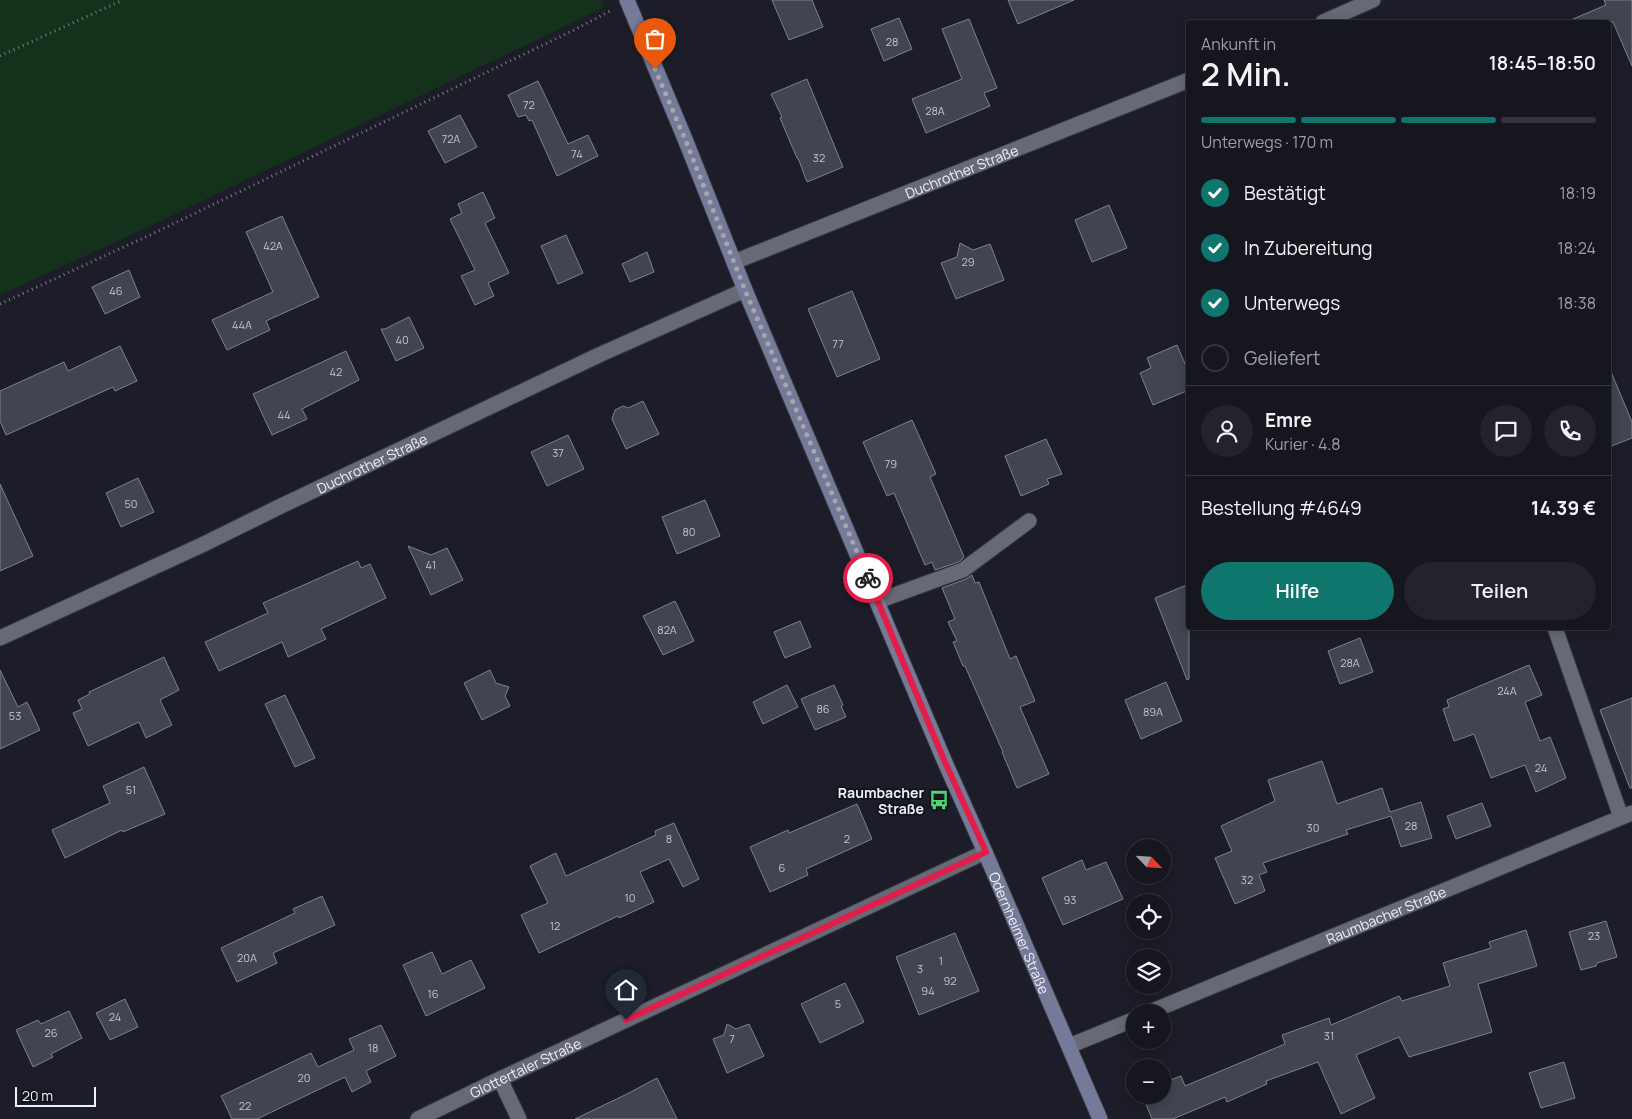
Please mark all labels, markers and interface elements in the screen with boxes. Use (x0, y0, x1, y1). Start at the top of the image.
pin (634, 18, 676, 69)
icon: bag (641, 25, 669, 53)
text: Ankunft in (1201, 33, 1276, 55)
house number: 28 (886, 34, 898, 49)
text: 18:45–18:50 (1489, 50, 1596, 76)
text: 2 Min. (1201, 52, 1291, 96)
house number: 72 (523, 97, 535, 112)
house number: 28A (925, 103, 945, 118)
house number: 72A (442, 131, 460, 146)
text: Unterwegs · 170 m (1201, 131, 1333, 153)
street label: Duchrother Straße (902, 140, 1021, 202)
house number: 74 (571, 146, 583, 161)
house number: 32 (813, 150, 825, 165)
icon: check (1201, 179, 1229, 207)
text: Bestätigt (1244, 180, 1326, 206)
text: 18:19 (1560, 182, 1596, 204)
icon: check (1201, 234, 1229, 262)
text: In Zubereitung (1244, 235, 1372, 261)
text: 18:24 (1557, 237, 1596, 259)
house number: 42A (263, 238, 283, 253)
house number: 29 (961, 254, 975, 269)
house number: 46 (109, 283, 123, 298)
icon: check (1201, 289, 1229, 317)
text: Unterwegs (1244, 290, 1340, 316)
text: 18:38 (1558, 292, 1596, 314)
house number: 44A (232, 317, 252, 332)
house number: 40 (395, 332, 409, 347)
house number: 77 (832, 336, 844, 351)
text: Geliefert (1244, 345, 1320, 371)
house number: 42 (330, 364, 342, 379)
button: person (1201, 405, 1253, 457)
button: chat (1480, 405, 1532, 457)
button: phone (1544, 405, 1596, 457)
house number: 44 (277, 407, 291, 422)
text: Emre (1265, 407, 1312, 433)
street label: Duchrother Straße (313, 428, 430, 497)
text: Kurier · 4.8 (1265, 433, 1341, 455)
house number: 37 (552, 445, 564, 460)
house number: 79 (885, 456, 897, 471)
text: Bestellung #4649 (1201, 495, 1362, 521)
text: 14.39 € (1531, 495, 1596, 521)
house number: 50 (124, 496, 138, 511)
house number: 80 (682, 524, 696, 539)
courier (843, 553, 893, 603)
house number: 41 (426, 557, 436, 572)
button: Hilfe (1201, 562, 1394, 620)
button: Teilen (1404, 562, 1596, 620)
icon: bike (854, 564, 882, 592)
house number: 82A (657, 622, 677, 637)
house number: 28A (1340, 655, 1360, 670)
house number: 24A (1497, 683, 1517, 698)
house number: 86 (816, 701, 830, 716)
house number: 89A (1143, 704, 1163, 719)
house number: 53 (9, 708, 21, 723)
house number: 24 (1535, 760, 1547, 775)
house number: 51 (126, 782, 136, 797)
place label: Raumbacher Straße (838, 783, 924, 818)
bus stop icon: Raumbacher Straße (928, 789, 950, 811)
house number: 28 (1405, 818, 1417, 833)
house number: 30 (1307, 820, 1319, 835)
house number: 8 (666, 831, 672, 846)
house number: 2 (844, 831, 850, 846)
north arrow (1126, 839, 1171, 884)
map controls (1126, 839, 1171, 1104)
house number: 6 (779, 860, 786, 875)
street label: Odernheimer Straße (985, 869, 1054, 997)
house number: 32 (1241, 872, 1253, 887)
street label: Raumbacher Straße (1323, 881, 1449, 948)
house number: 10 (624, 890, 636, 905)
house number: 93 (1064, 892, 1076, 907)
button: locate (1126, 894, 1171, 939)
house number: 12 (550, 918, 560, 933)
house number: 23 (1588, 928, 1600, 943)
button: layers (1126, 949, 1171, 994)
house number: 20A (237, 950, 257, 965)
house number: 1 (939, 953, 943, 968)
house number: 3 (917, 961, 923, 976)
pin (605, 969, 647, 1020)
house number: 92 (943, 973, 957, 988)
icon: home (612, 976, 640, 1004)
house number: 94 (921, 983, 935, 998)
house number: 16 (427, 986, 439, 1001)
house number: 5 (835, 996, 841, 1011)
button: + (1126, 1004, 1171, 1049)
house number: 24 (109, 1009, 121, 1024)
house number: 26 (44, 1025, 58, 1040)
house number: 31 (1324, 1028, 1334, 1043)
house number: 7 (729, 1031, 735, 1046)
street label: Glottertaler Straße (466, 1033, 584, 1102)
house number: 18 (368, 1040, 378, 1055)
button: − (1126, 1059, 1171, 1104)
house number: 20 (298, 1070, 310, 1085)
scale bar (15, 1084, 96, 1107)
text: 20 m (22, 1086, 53, 1105)
house number: 22 (239, 1098, 251, 1113)

